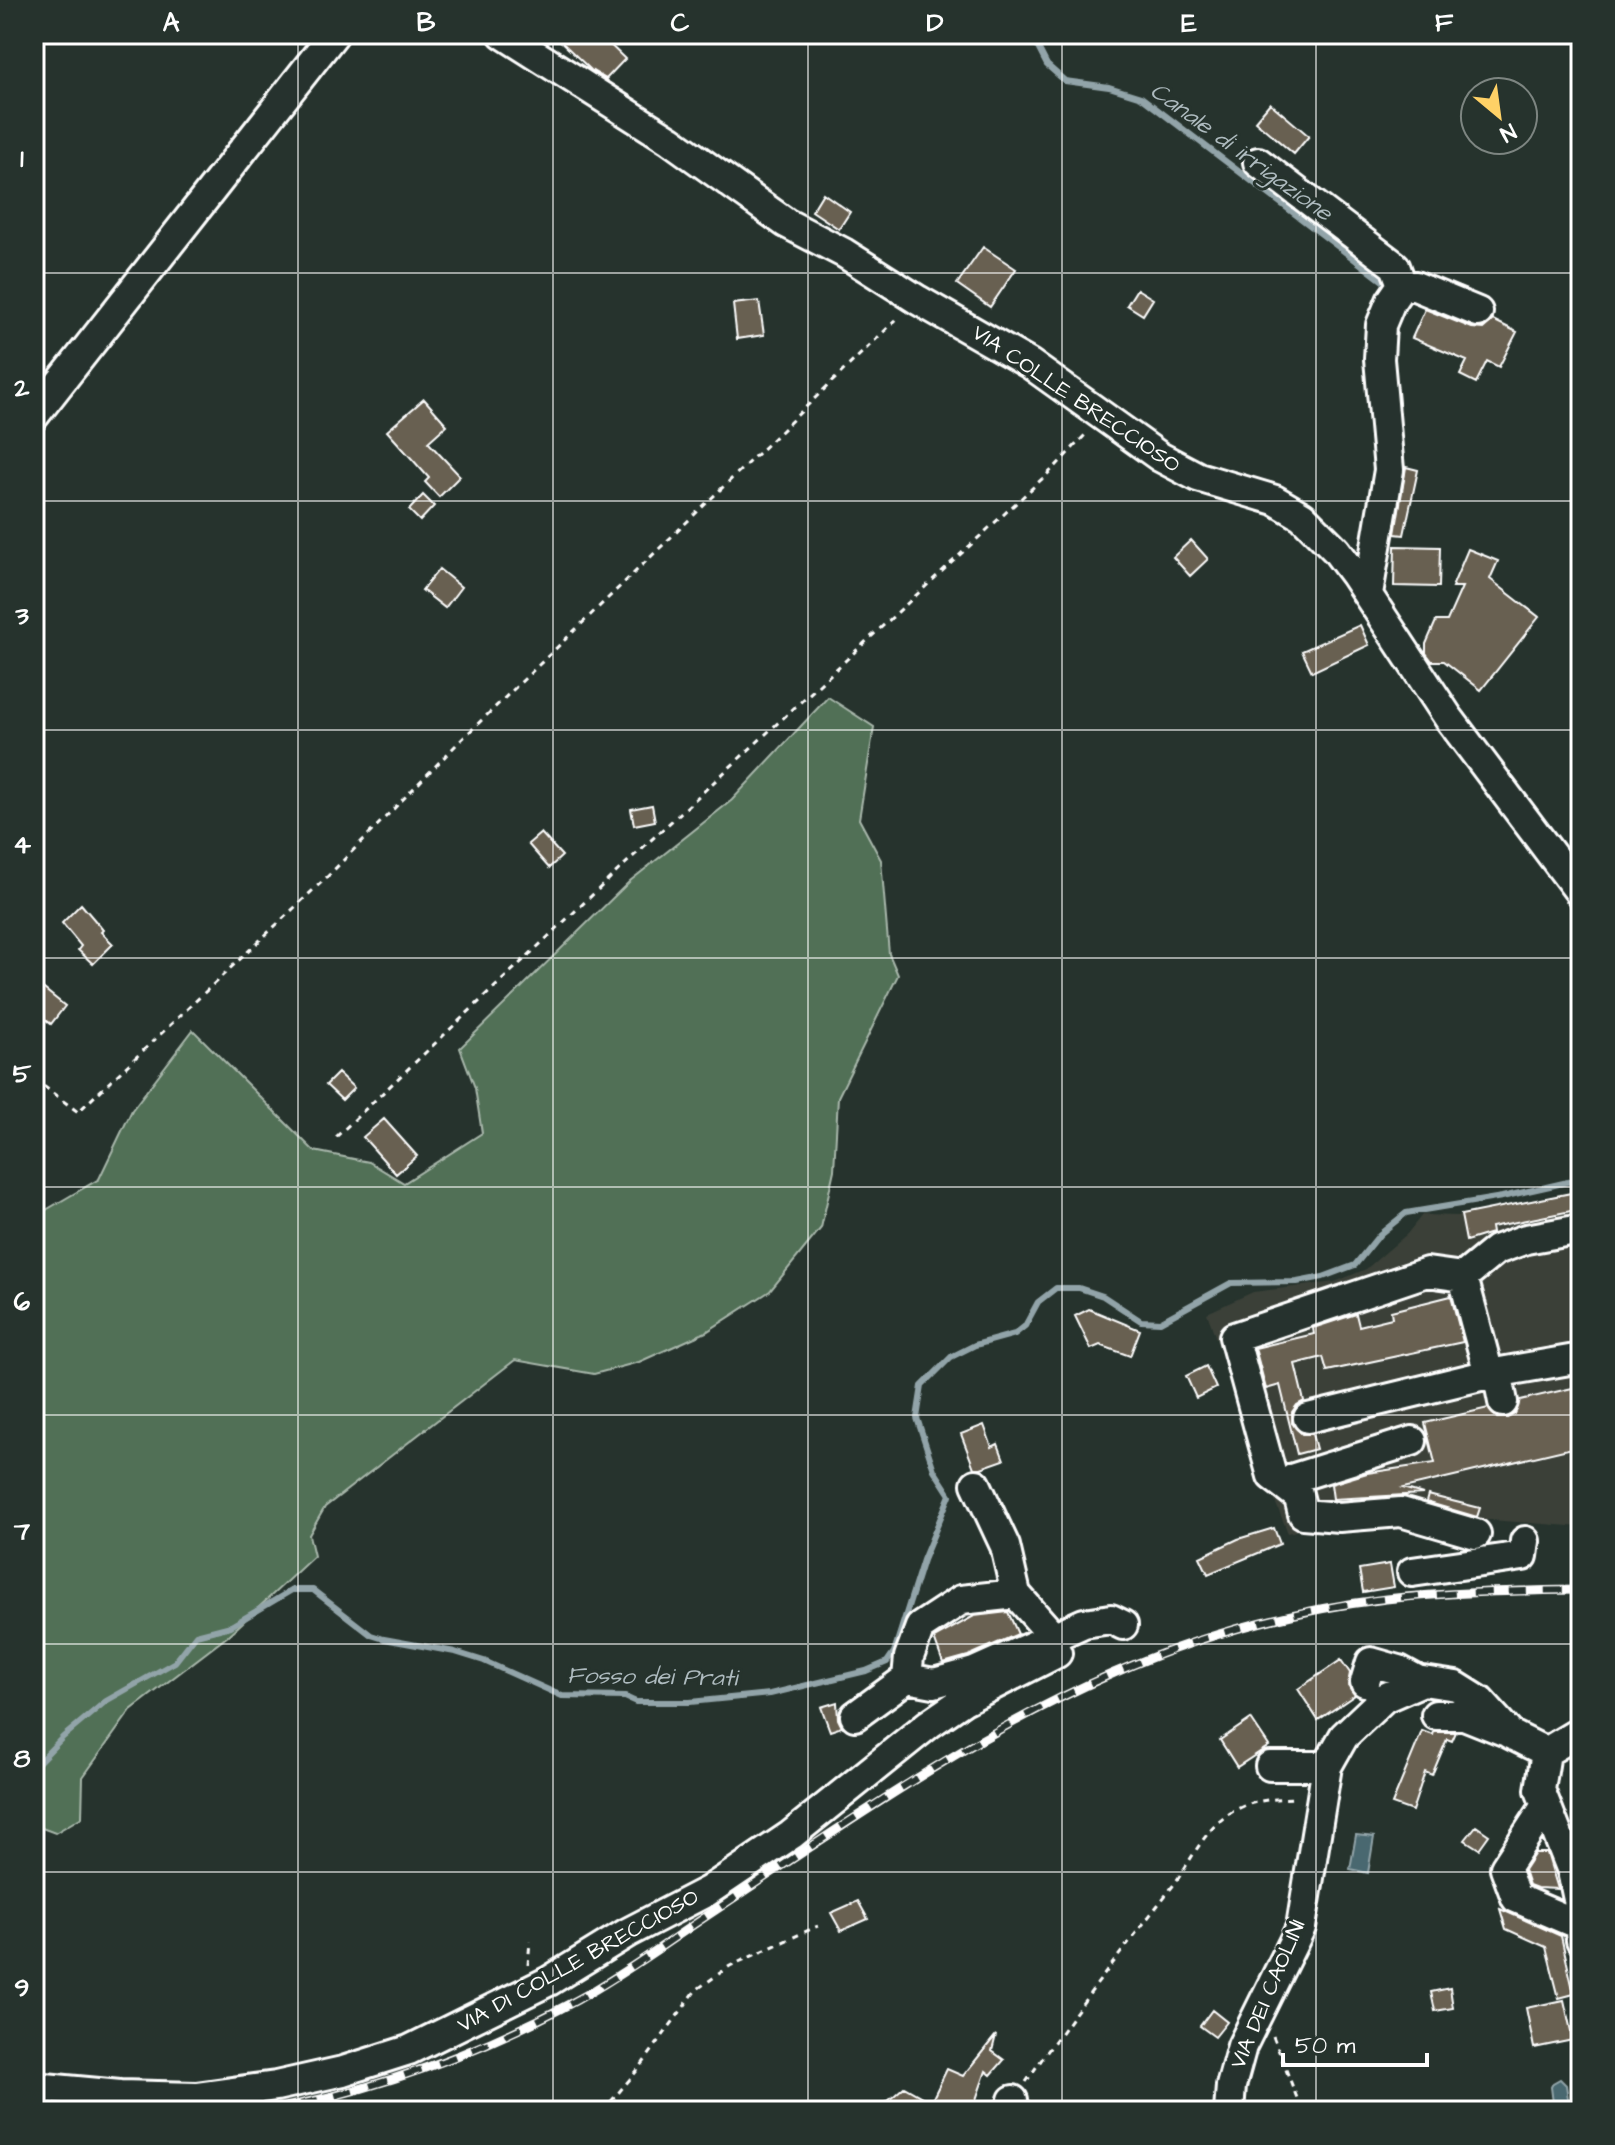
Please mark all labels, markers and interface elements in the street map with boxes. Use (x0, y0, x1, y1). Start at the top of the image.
text: A (163, 5, 180, 41)
text: B (417, 5, 436, 41)
text: C (671, 5, 690, 41)
text: D (927, 5, 944, 41)
text: E (1181, 5, 1197, 41)
text: F (1435, 5, 1454, 41)
water label: Canale di irrigazione (1142, 74, 1340, 231)
north arrow (1459, 76, 1539, 156)
text: N (1494, 115, 1522, 149)
text: 1 (20, 141, 24, 177)
street label: VIA COLLE BRECCIOSO (966, 318, 1186, 481)
text: 2 (14, 370, 30, 406)
text: 3 (14, 598, 29, 634)
text: 4 (13, 827, 31, 863)
text: 5 (13, 1056, 32, 1092)
text: 6 (14, 1284, 31, 1320)
text: 7 (13, 1513, 30, 1549)
water label: Fosso dei Prati (567, 1659, 741, 1696)
text: 8 (14, 1741, 31, 1777)
street label: VIA DI COLLE BRECCIOSO (452, 1882, 704, 2040)
street label: VIA DEI CAOLINI (1223, 1915, 1313, 2073)
text: 9 (15, 1970, 29, 2006)
scale bar (1283, 2017, 1427, 2067)
text: 50 m (1295, 2029, 1356, 2063)

